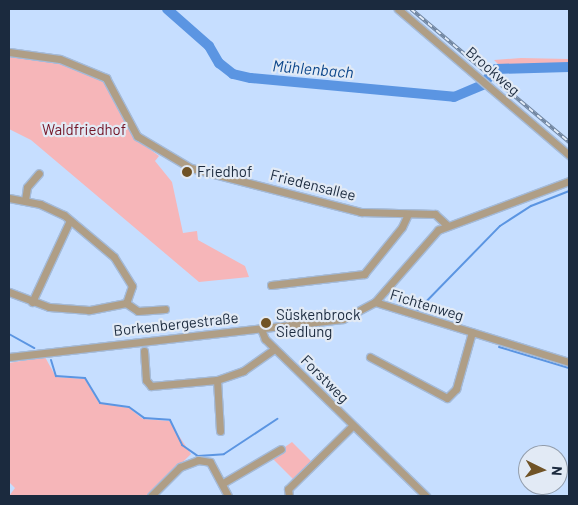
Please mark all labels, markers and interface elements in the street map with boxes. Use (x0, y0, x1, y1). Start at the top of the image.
street label: Brookweg (462, 43, 524, 99)
water label: Mühlenbach (272, 56, 354, 82)
park label: Waldfriedhof (42, 121, 126, 139)
place label: Friedhof (197, 163, 252, 181)
marker: Friedhof (181, 166, 193, 178)
street label: Friedensallee (268, 166, 358, 204)
street label: Fichtenweg (388, 285, 466, 325)
place label: Süskenbrock Siedlung (276, 305, 360, 340)
street label: Borkenbergestraße (113, 308, 239, 340)
marker: Süskenbrock Siedlung (260, 317, 272, 329)
street label: Forstweg (297, 351, 353, 407)
north arrow (518, 445, 568, 495)
text: N (549, 466, 566, 476)

